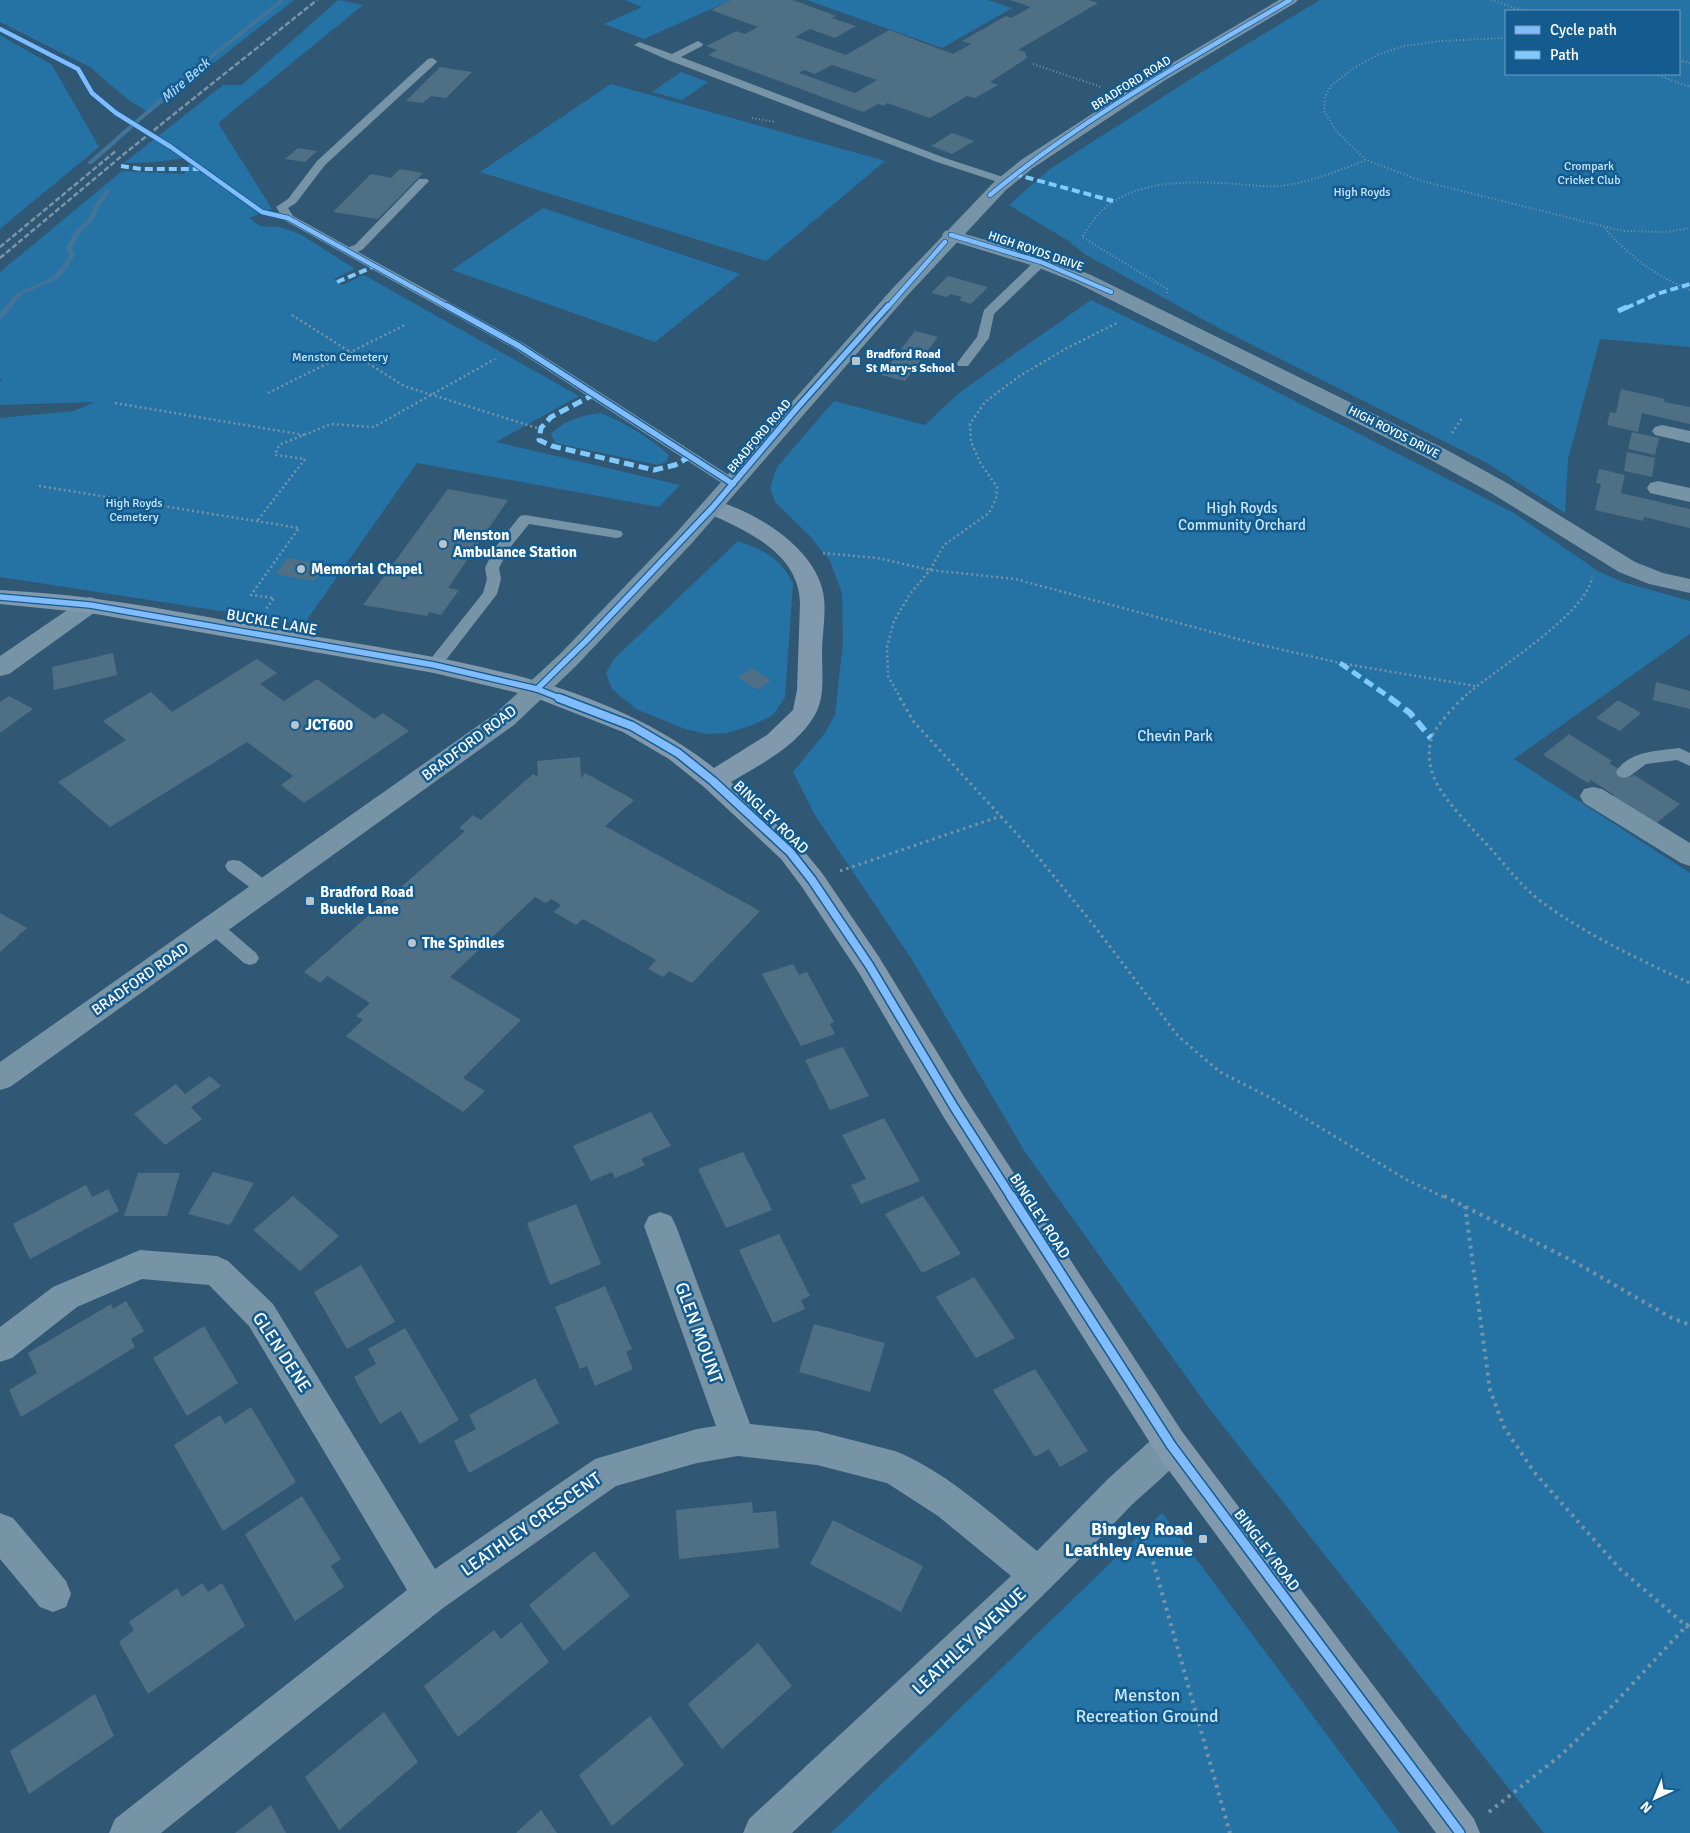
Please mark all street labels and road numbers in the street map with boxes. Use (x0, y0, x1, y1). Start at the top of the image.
street label: BRADFORD ROAD (1089, 53, 1174, 114)
street label: HIGH ROYDS DRIVE (986, 228, 1086, 275)
street label: BRADFORD ROAD (724, 396, 795, 476)
street label: HIGH ROYDS DRIVE (1346, 403, 1442, 462)
street label: BUCKLE LANE (225, 605, 319, 639)
street label: BRADFORD ROAD (418, 702, 520, 784)
street label: BINGLEY ROAD (730, 777, 812, 857)
street label: BRADFORD ROAD (88, 939, 192, 1019)
street label: BINGLEY ROAD (1006, 1170, 1074, 1262)
street label: GLEN MOUNT (670, 1279, 728, 1387)
street label: GLEN DENE (248, 1308, 316, 1396)
street label: LEATHLEY CRESCENT (456, 1467, 606, 1581)
street label: BINGLEY ROAD (1230, 1506, 1304, 1594)
street label: LEATHLEY AVENUE (907, 1583, 1031, 1699)

